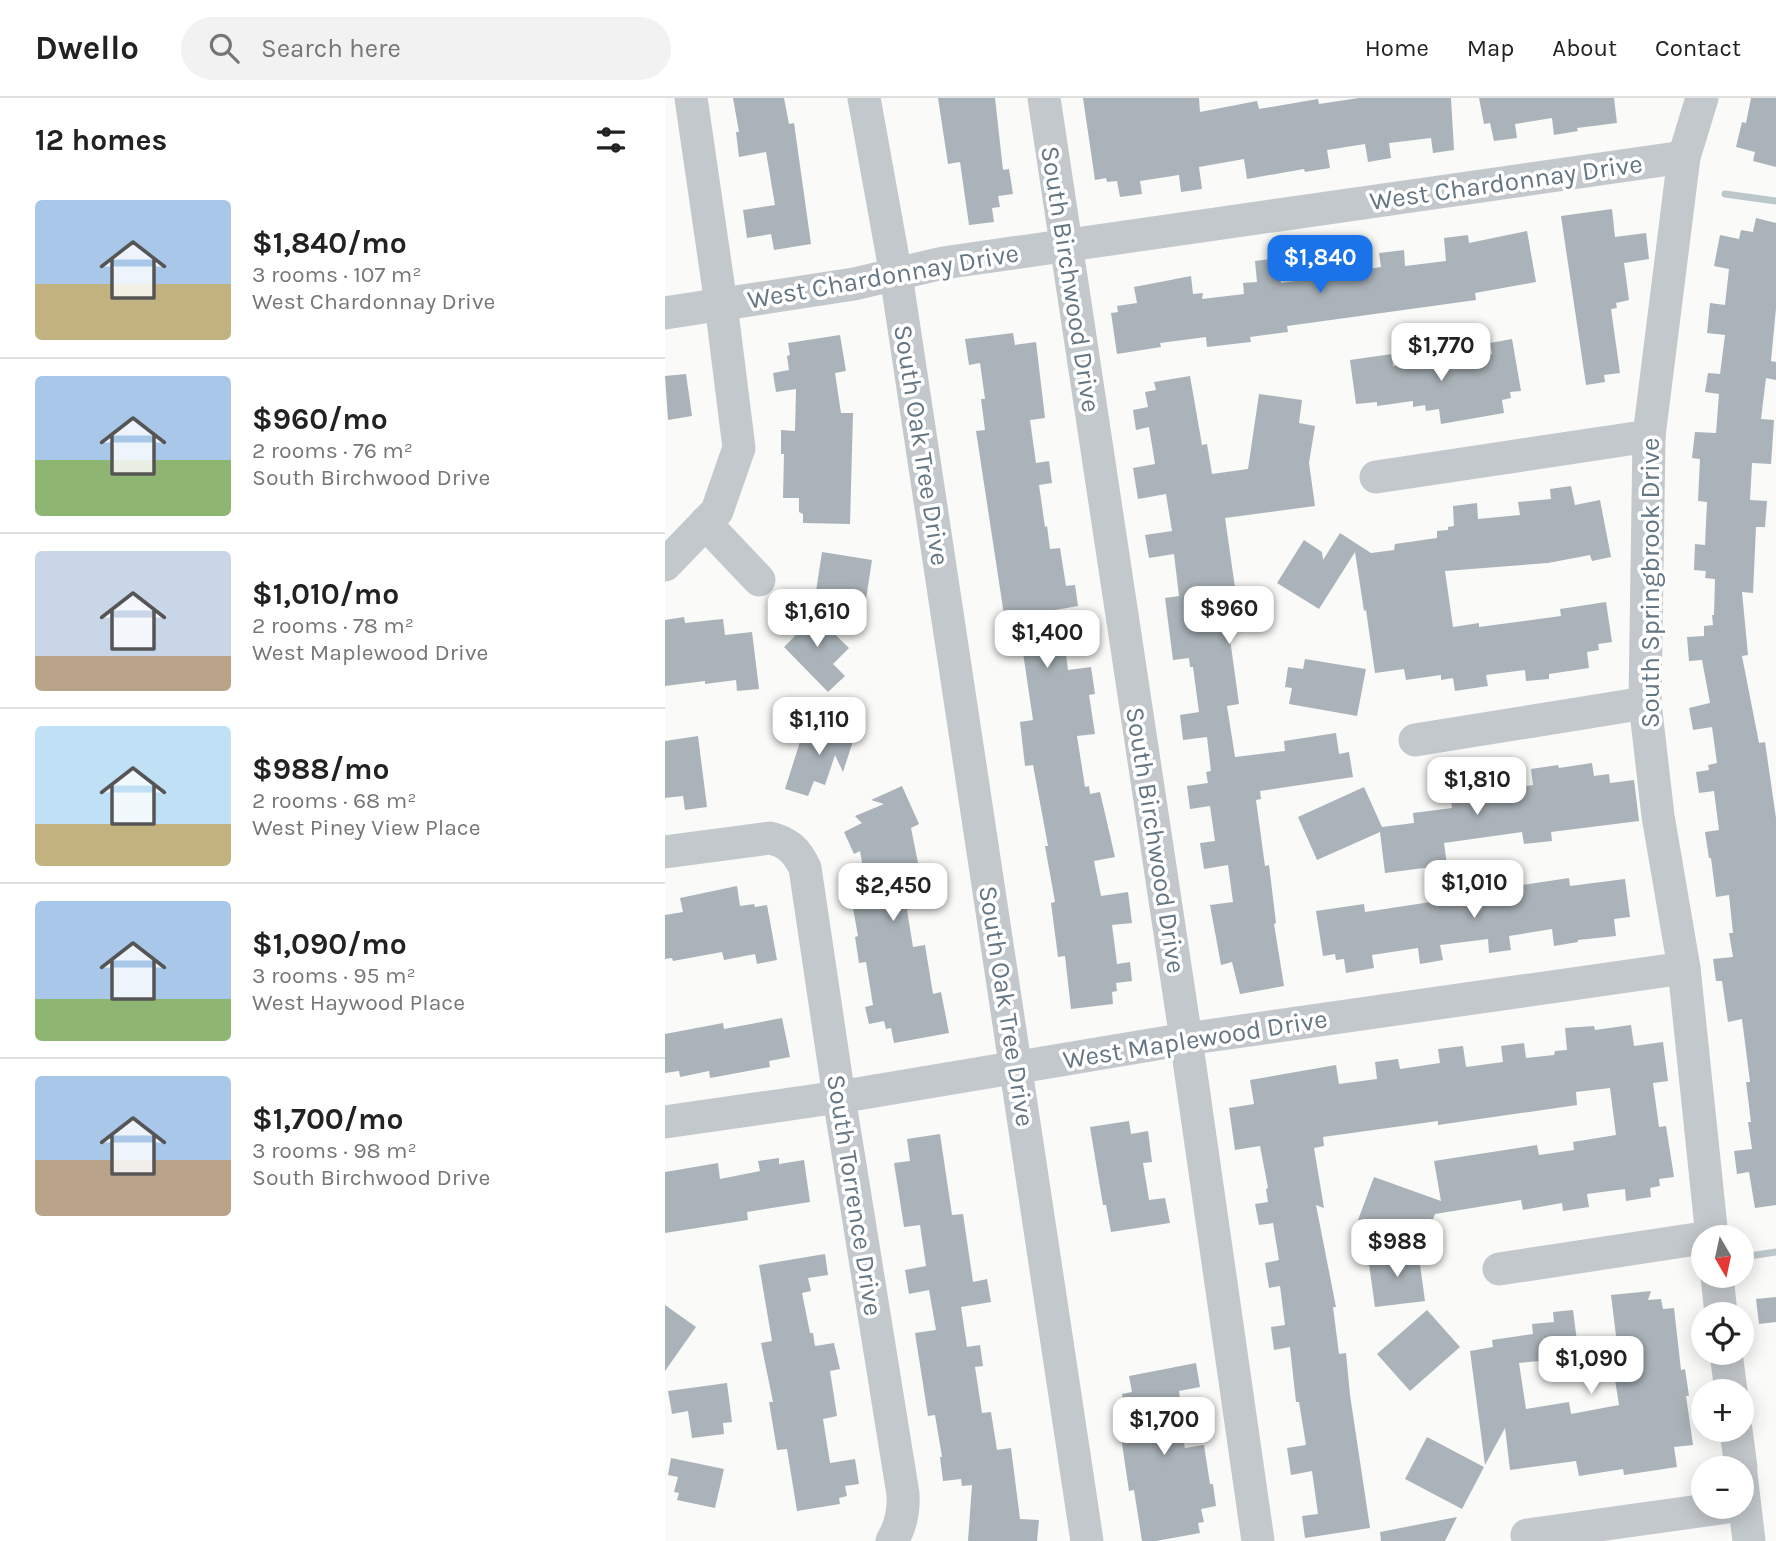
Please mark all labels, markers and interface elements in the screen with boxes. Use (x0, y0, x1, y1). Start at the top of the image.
search box (181, 17, 671, 80)
text: Dwello (35, 29, 139, 67)
icon: search (205, 29, 243, 67)
text: Search here (261, 33, 401, 64)
text: Home (1365, 34, 1429, 62)
text: Map (1467, 34, 1514, 62)
text: About (1552, 34, 1617, 62)
text: Contact (1655, 34, 1741, 62)
icon: filters (592, 121, 630, 159)
text: 12 homes (35, 122, 167, 158)
street label: South Birchwood Drive (1034, 144, 1107, 414)
street label: West Chardonnay Drive (1368, 148, 1644, 217)
text: $1,840/mo (252, 225, 407, 261)
icon: home (91, 228, 175, 312)
pin: $1,840 (1263, 236, 1377, 295)
street label: West Chardonnay Drive (745, 237, 1021, 316)
text: $1,840 (1284, 244, 1356, 271)
text: 3 rooms · 107 m² (252, 261, 421, 288)
text: West Chardonnay Drive (252, 288, 495, 315)
street label: South Oak Tree Drive (887, 322, 956, 568)
pin: $1,770 (1384, 324, 1498, 383)
text: $1,770 (1407, 332, 1475, 359)
text: $960/mo (252, 401, 388, 437)
icon: home (91, 404, 175, 488)
text: 2 rooms · 76 m² (252, 437, 413, 464)
street label: South Springbrook Drive (1635, 438, 1666, 728)
text: South Birchwood Drive (252, 464, 490, 491)
text: $1,010/mo (252, 576, 399, 612)
icon: home (91, 579, 175, 663)
pin: $960 (1188, 587, 1270, 646)
pin: $1,610 (760, 589, 874, 649)
text: $960 (1200, 595, 1258, 622)
text: $1,610 (784, 598, 850, 625)
pin: $1,400 (990, 610, 1104, 670)
text: 2 rooms · 78 m² (252, 612, 414, 639)
text: $1,400 (1011, 619, 1083, 646)
text: West Maplewood Drive (252, 639, 488, 666)
pin: $1,110 (762, 698, 876, 757)
street label: South Birchwood Drive (1119, 705, 1192, 975)
text: $1,110 (789, 706, 849, 733)
text: $988/mo (252, 751, 389, 787)
icon: home (91, 754, 175, 838)
pin: $1,810 (1420, 758, 1534, 817)
text: $1,810 (1443, 766, 1511, 793)
text: 2 rooms · 68 m² (252, 787, 416, 814)
text: West Piney View Place (252, 814, 481, 841)
pin: $1,010 (1417, 860, 1531, 920)
pin: $2,450 (836, 864, 950, 923)
text: $1,010 (1440, 869, 1508, 896)
text: $2,450 (854, 872, 932, 899)
street label: South Oak Tree Drive (972, 883, 1041, 1129)
text: $1,090/mo (252, 926, 407, 962)
icon: home (91, 929, 175, 1013)
text: 3 rooms · 95 m² (252, 962, 416, 989)
text: West Haywood Place (252, 989, 465, 1016)
street label: West Maplewood Drive (1061, 1003, 1329, 1076)
street label: South Torrence Drive (820, 1072, 889, 1318)
text: $1,700/mo (252, 1101, 403, 1137)
icon: home (91, 1104, 175, 1188)
text: 3 rooms · 98 m² (252, 1137, 417, 1164)
text: South Birchwood Drive (252, 1164, 490, 1191)
pin: $988 (1356, 1220, 1438, 1279)
north arrow (1691, 1225, 1753, 1288)
map controls (1691, 1225, 1754, 1519)
text: $988 (1367, 1228, 1427, 1255)
button: locate (1691, 1302, 1754, 1365)
pin: $1,090 (1534, 1336, 1648, 1396)
text: $1,090 (1555, 1345, 1628, 1372)
button: + (1691, 1379, 1754, 1442)
pin: $1,700 (1107, 1398, 1221, 1457)
text: $1,700 (1129, 1406, 1199, 1433)
button: − (1691, 1456, 1754, 1519)

